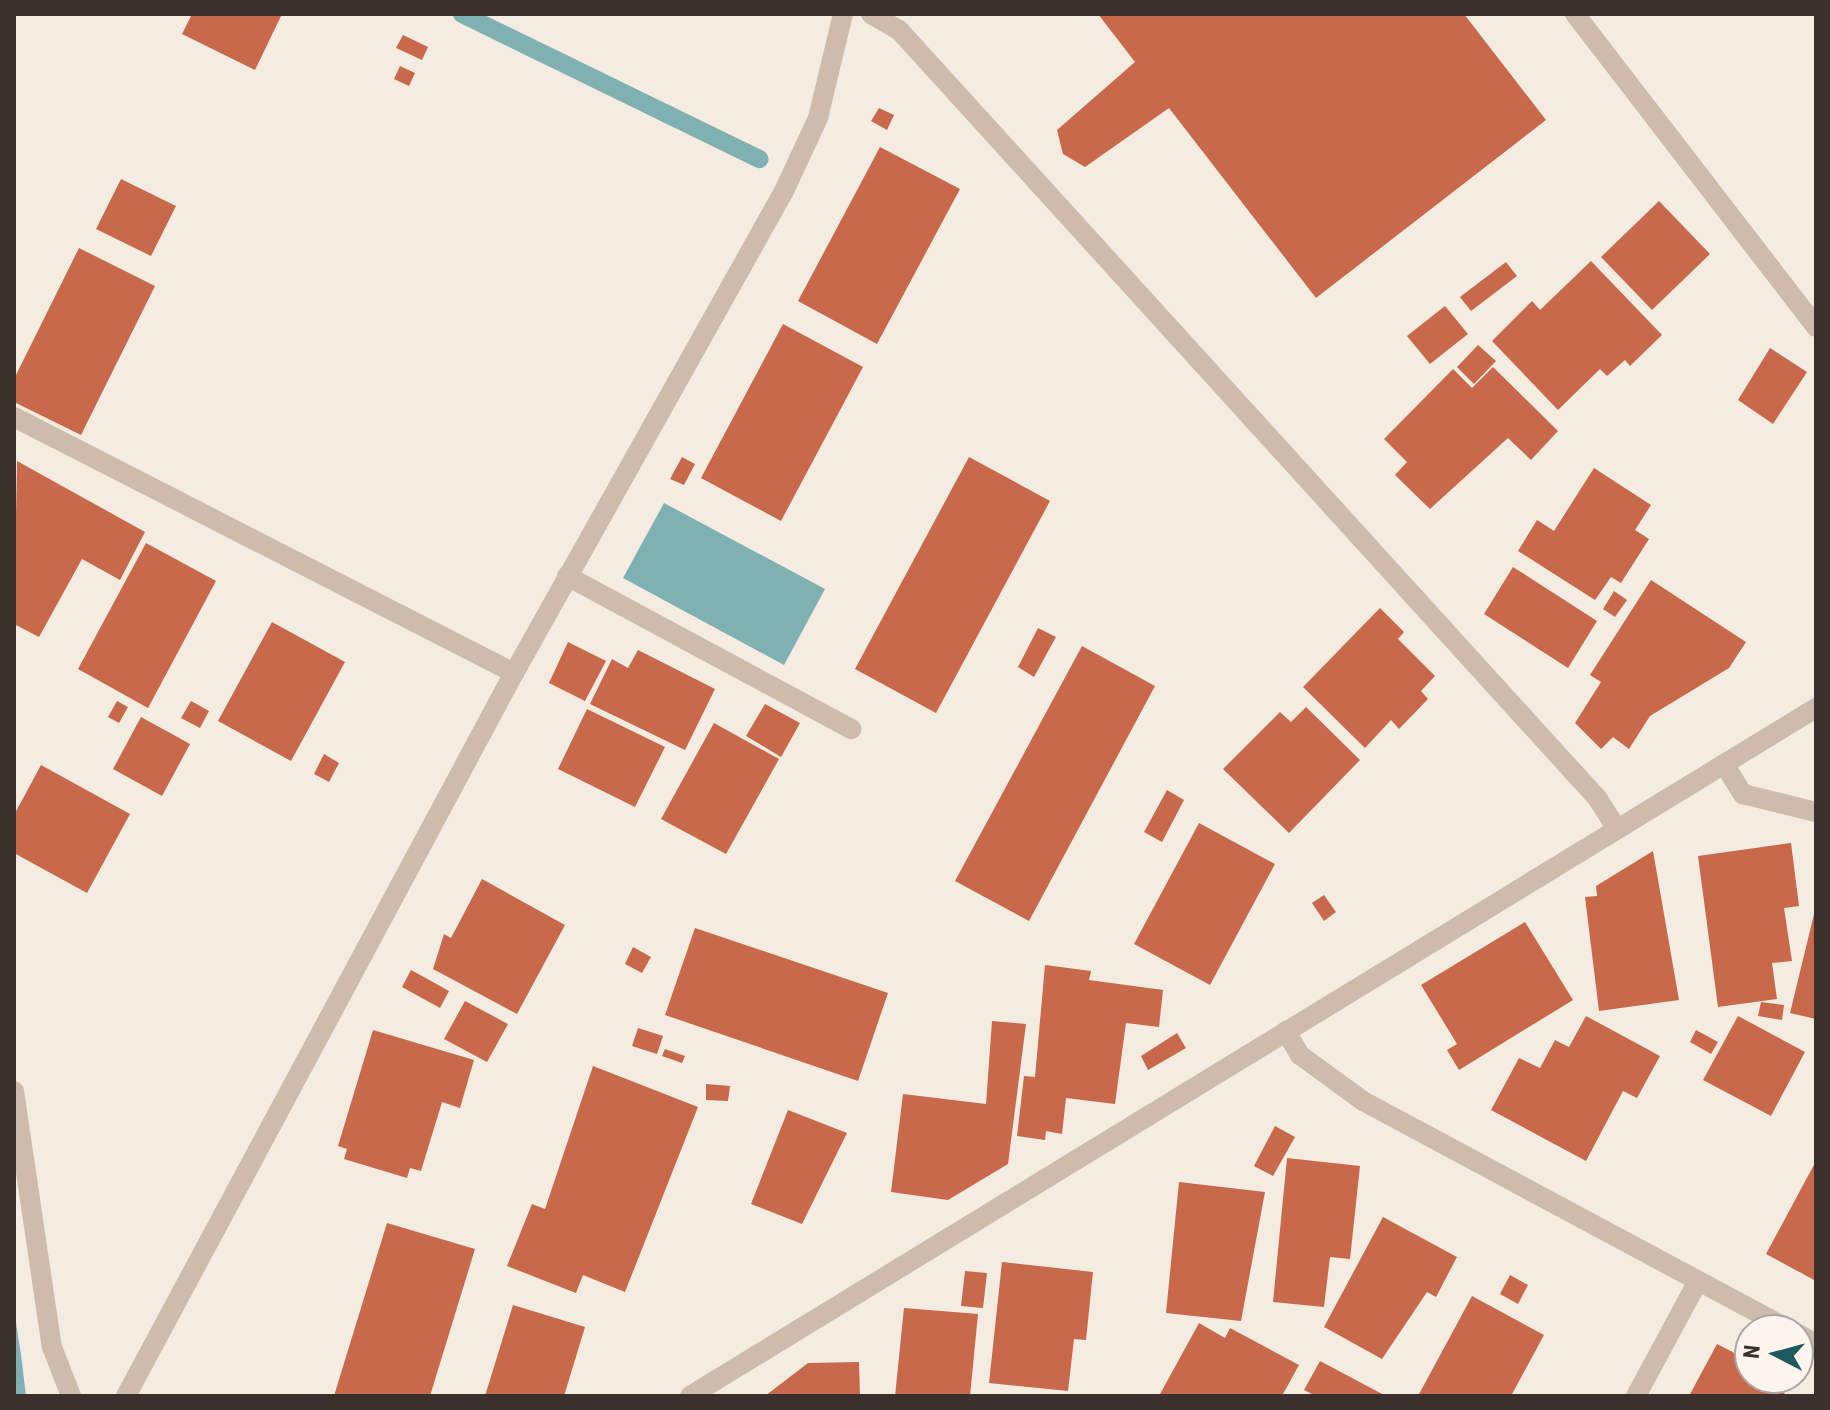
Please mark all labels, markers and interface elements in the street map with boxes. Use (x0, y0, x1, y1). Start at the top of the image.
north arrow (1734, 1314, 1814, 1394)
text: N (1738, 1344, 1765, 1360)

